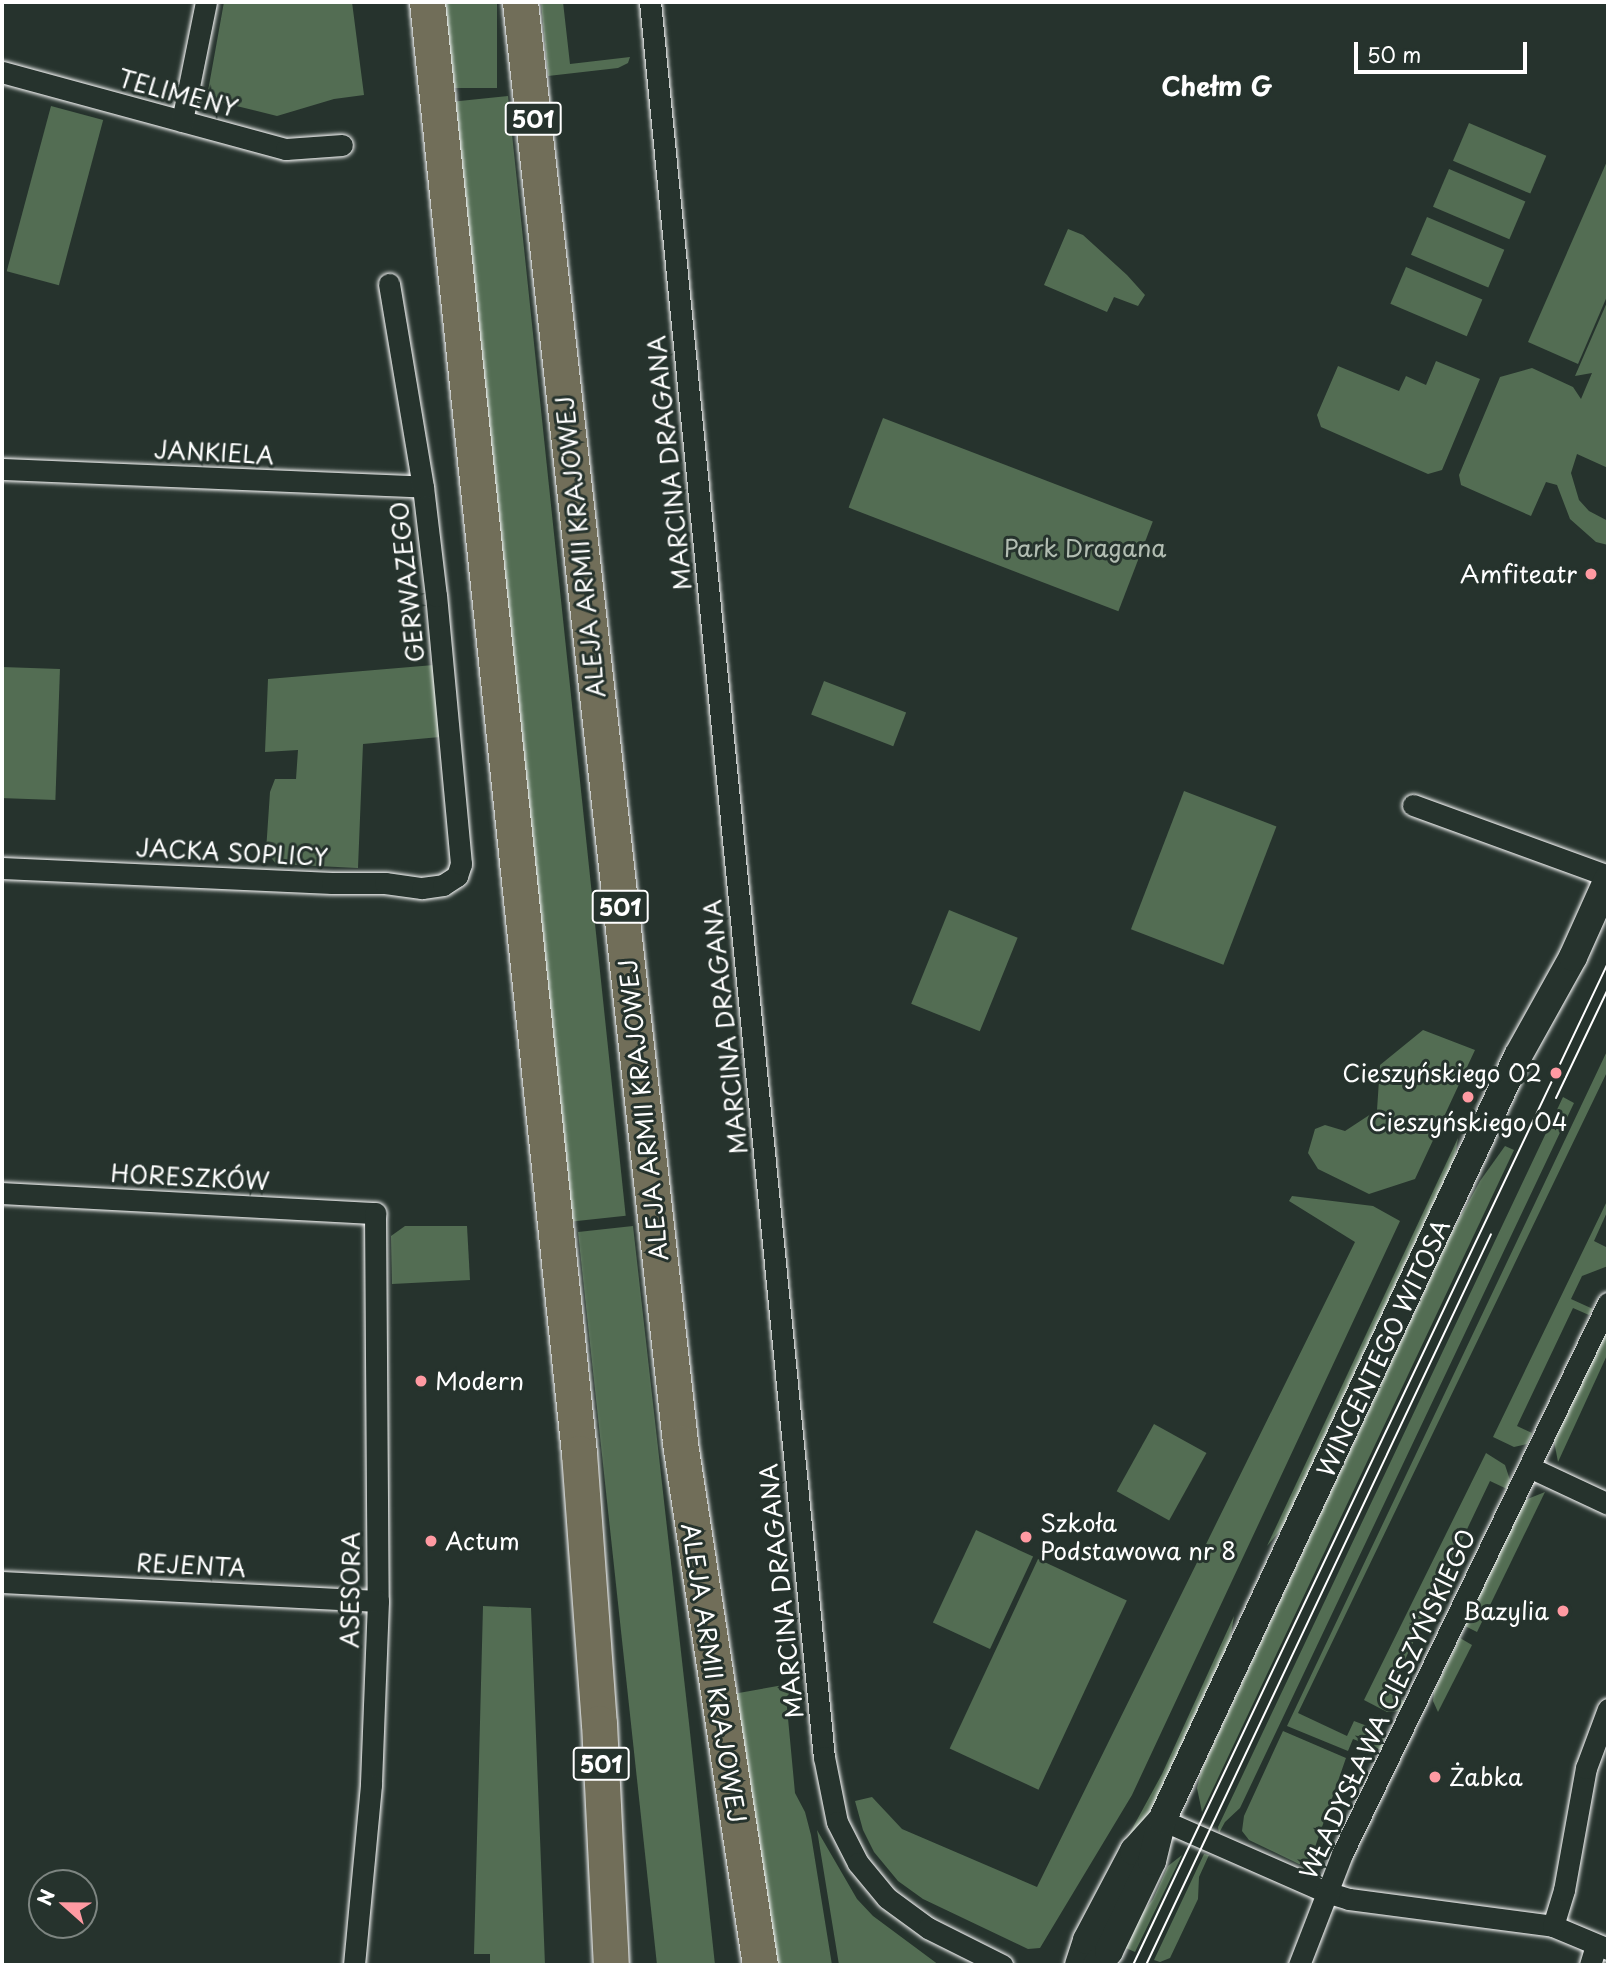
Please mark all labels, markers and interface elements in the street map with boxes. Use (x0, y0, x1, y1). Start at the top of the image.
scale bar (1358, 28, 1531, 72)
text: 50 m (1367, 38, 1421, 70)
street label: TELIMENY (115, 63, 241, 123)
district label: Chełm G (1162, 70, 1272, 102)
road number: 501 (503, 100, 563, 138)
street label: MARCINA DRAGANA (641, 333, 697, 593)
street label: ALEJA ARMII KRAJOWEJ (550, 396, 610, 698)
street label: JANKIELA (153, 434, 275, 470)
street label: GERWAZEGO (384, 500, 430, 664)
park label: Park Dragana (1003, 534, 1167, 562)
place label: Amfiteatr (1460, 560, 1577, 588)
marker: Amfiteatr (1583, 566, 1599, 582)
street label: JACKA SOPLICY (134, 833, 330, 871)
road number: 501 (590, 888, 650, 926)
street label: MARCINA DRAGANA (697, 897, 753, 1157)
street label: ALEJA ARMII KRAJOWEJ (613, 959, 673, 1261)
place label: Cieszyńskiego 02 (1340, 1059, 1542, 1087)
marker: Cieszyńskiego 02 (1548, 1065, 1564, 1081)
marker: Cieszyńskiego 04 (1460, 1089, 1476, 1105)
place label: Cieszyńskiego 04 (1367, 1108, 1569, 1136)
street label: HORESZKÓW (110, 1158, 270, 1196)
street label: WINCENTEGO WITOSA (1310, 1214, 1456, 1482)
place label: Modern (435, 1367, 524, 1395)
marker: Modern (413, 1373, 429, 1389)
street label: MARCINA DRAGANA (753, 1461, 809, 1721)
place label: Szkoła Podstawowa nr 8 (1040, 1509, 1236, 1565)
street label: ALEJA ARMII KRAJOWEJ (676, 1522, 752, 1824)
street label: WŁADYSŁAWA CIESZYŃSKIEGO (1293, 1525, 1481, 1883)
place label: Actum (445, 1527, 520, 1555)
marker: Szkoła Podstawowa nr 8 (1018, 1529, 1034, 1545)
street label: ASESORA (335, 1531, 365, 1649)
marker: Actum (423, 1533, 439, 1549)
street label: REJENTA (135, 1548, 247, 1582)
place label: Bazylia (1463, 1597, 1549, 1625)
marker: Bazylia (1555, 1603, 1571, 1619)
road number: 501 (571, 1744, 631, 1784)
place label: Żabka (1449, 1763, 1523, 1791)
marker: Żabka (1427, 1769, 1443, 1785)
north arrow (28, 1869, 98, 1939)
text: N (29, 1885, 61, 1909)

